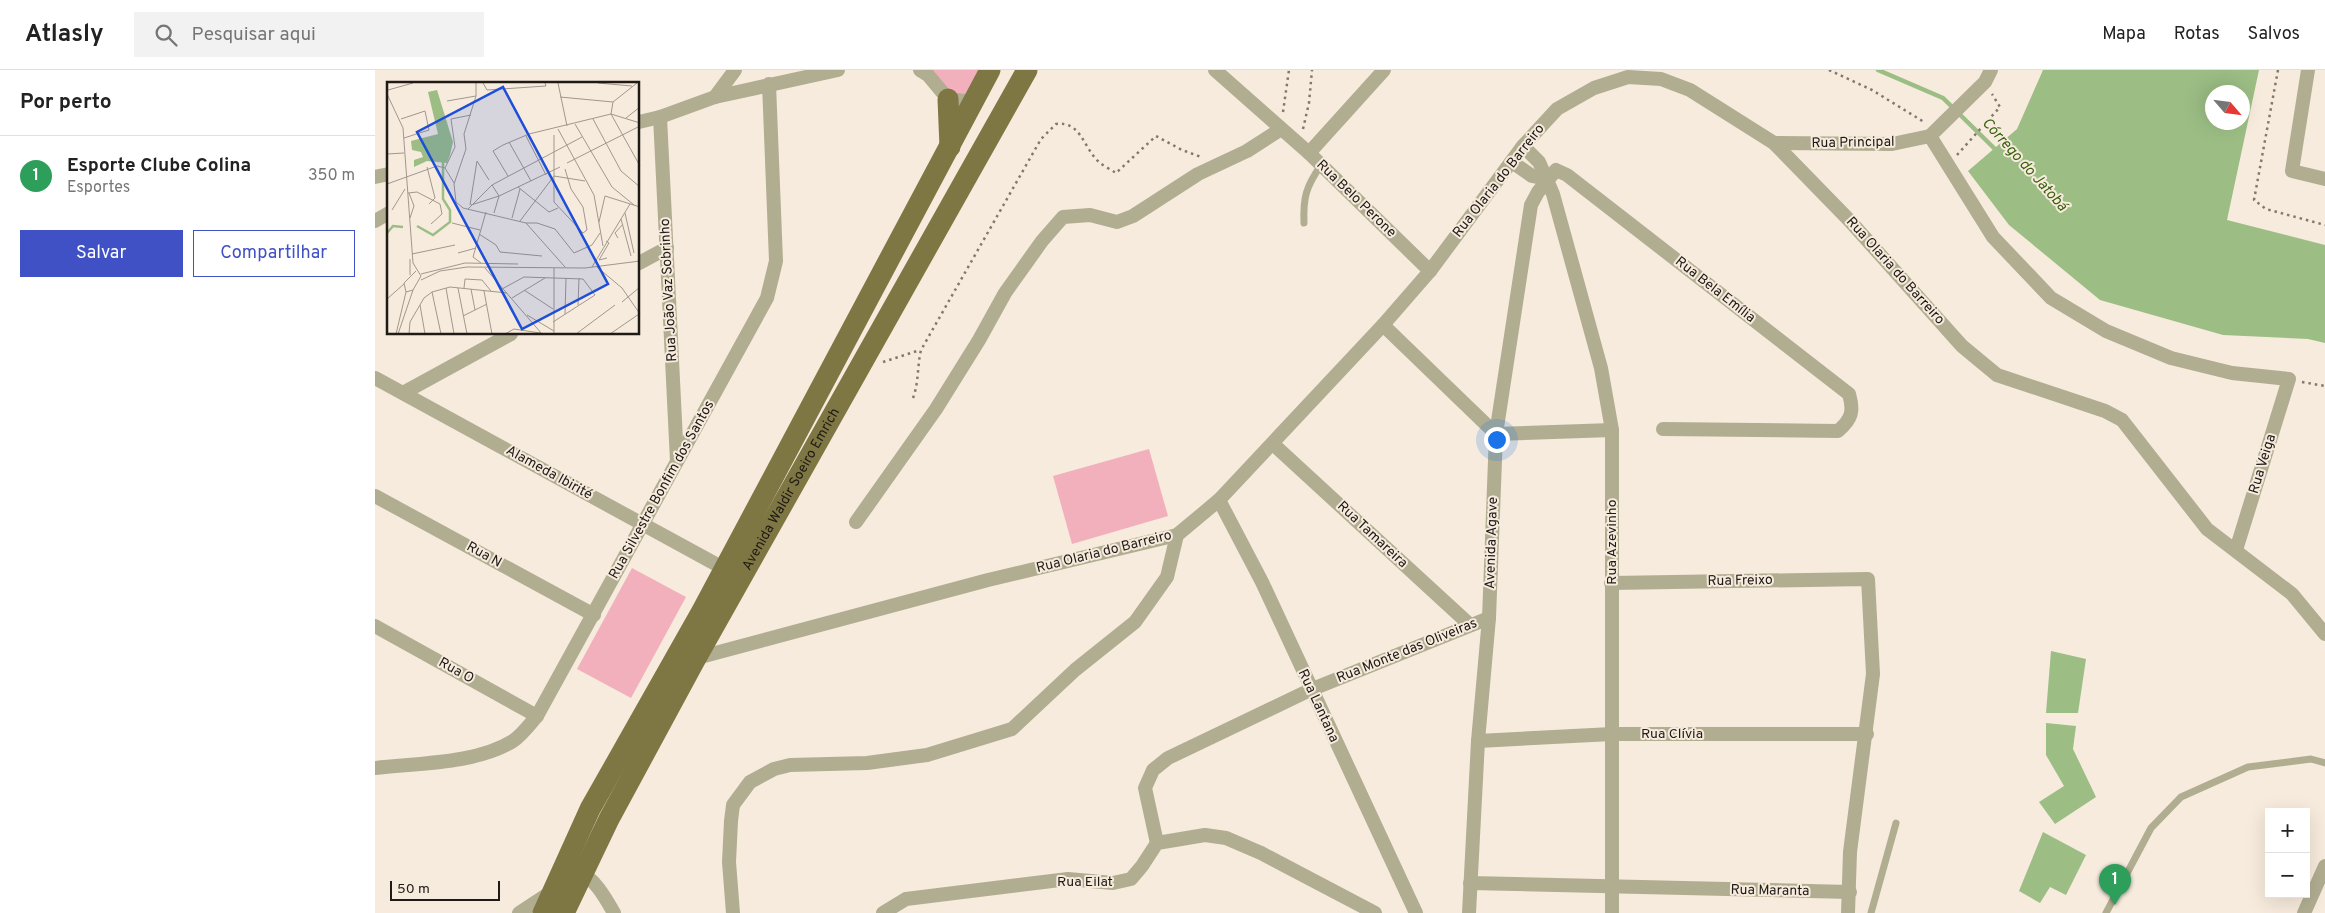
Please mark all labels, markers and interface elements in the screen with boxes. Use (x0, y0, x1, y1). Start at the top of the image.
search box (134, 12, 484, 57)
text: Atlasly (25, 20, 104, 50)
icon: search (152, 21, 180, 49)
text: Pesquisar aqui (192, 23, 316, 47)
text: Mapa (2102, 23, 2146, 46)
text: Rotas (2174, 23, 2220, 46)
text: Salvos (2248, 23, 2300, 46)
inset map (387, 82, 640, 335)
north arrow (2205, 85, 2250, 130)
text: Por perto (20, 89, 112, 116)
water label: Córrego do Jatobá (1977, 114, 2072, 217)
street label: Rua Olaria do Barreiro (1449, 121, 1549, 241)
street label: Rua Principal (1811, 134, 1895, 152)
text: Esporte Clube Colina (67, 154, 251, 178)
street label: Rua Belo Perone (1313, 157, 1399, 241)
text: 1 (33, 166, 39, 186)
text: 350 m (308, 166, 355, 186)
text: Esportes (67, 178, 130, 198)
street label: Rua Olaria do Barreiro (1842, 214, 1948, 328)
street label: Rua João Vaz Sobrinho (657, 218, 681, 362)
button: Salvar (20, 230, 183, 277)
button: Compartilhar (193, 230, 355, 277)
street label: Rua Bela Emília (1671, 253, 1759, 327)
street label: Rua Silvestre Bonfim dos Santos (606, 398, 718, 582)
street label: Avenida Waldir Soeiro Emrich (739, 405, 844, 573)
your location (1484, 427, 1510, 453)
street label: Rua Veiga (2246, 432, 2280, 496)
street label: Alameda Ibirité (503, 442, 595, 504)
street label: Avenida Agave (1482, 497, 1502, 589)
street label: Rua Tamareira (1333, 498, 1411, 572)
street label: Rua Azevinho (1604, 499, 1621, 585)
street label: Rua Olaria do Barreiro (1034, 527, 1174, 577)
street label: Rua N (463, 538, 505, 572)
street label: Rua Freixo (1707, 572, 1773, 590)
street label: Rua Monte das Oliveiras (1334, 615, 1480, 687)
street label: Rua O (435, 654, 477, 688)
street label: Rua Lantana (1294, 667, 1342, 745)
street label: Rua Clívia (1641, 726, 1703, 743)
map controls (2265, 808, 2310, 898)
button: + (2265, 808, 2310, 853)
button: − (2265, 853, 2310, 898)
pin: 1 (2099, 864, 2131, 905)
street label: Rua Eilat (1057, 874, 1113, 891)
scale bar (390, 878, 500, 901)
text: 50 m (397, 881, 430, 898)
street label: Rua Maranta (1730, 882, 1810, 900)

